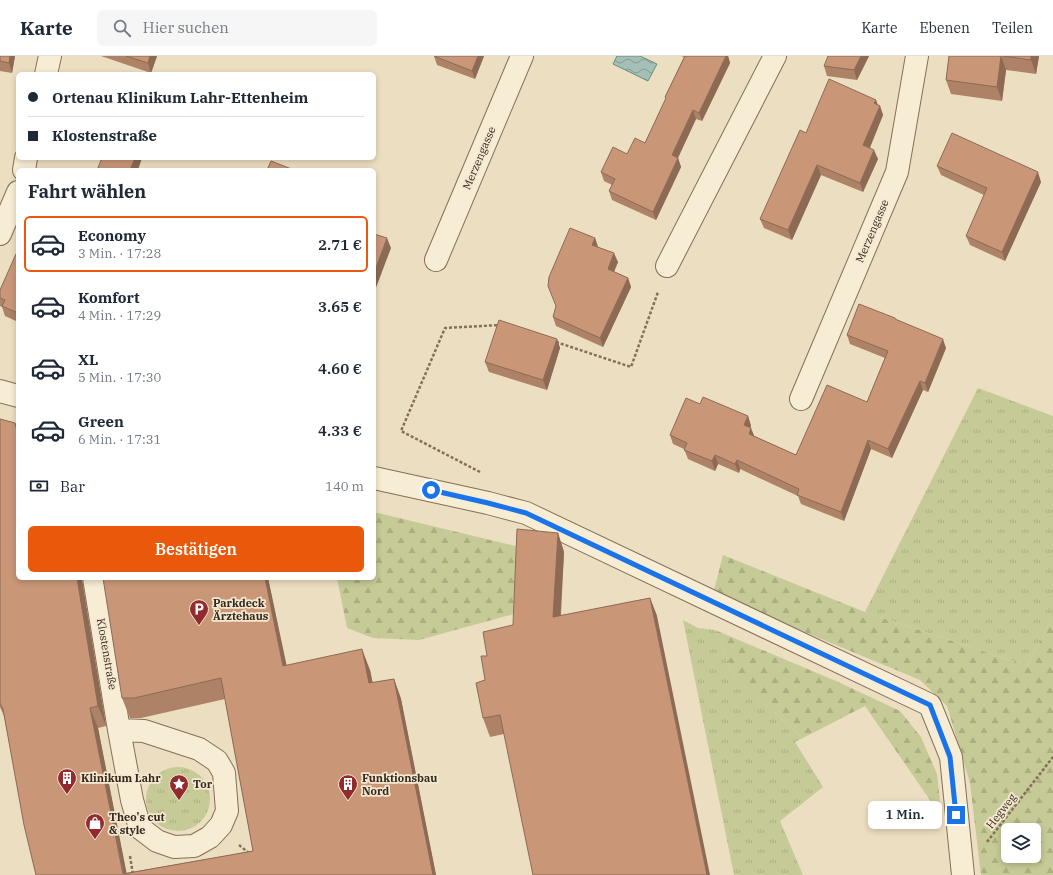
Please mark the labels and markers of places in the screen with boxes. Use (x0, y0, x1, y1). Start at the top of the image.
place label: Parkdeck Ärztehaus (213, 596, 269, 623)
parking icon: Parkdeck Ärztehaus (188, 598, 210, 626)
building icon: Klinikum Lahr (56, 767, 78, 795)
place label: Klinikum Lahr (81, 771, 161, 785)
place label: Funktionsbau Nord (362, 771, 437, 798)
place icon: Tor (168, 773, 190, 801)
building icon: Funktionsbau Nord (337, 773, 359, 801)
place label: Tor (193, 777, 213, 791)
place label: Theo's cut & style (109, 810, 165, 837)
shop icon: Theo's cut & style (84, 812, 106, 840)

